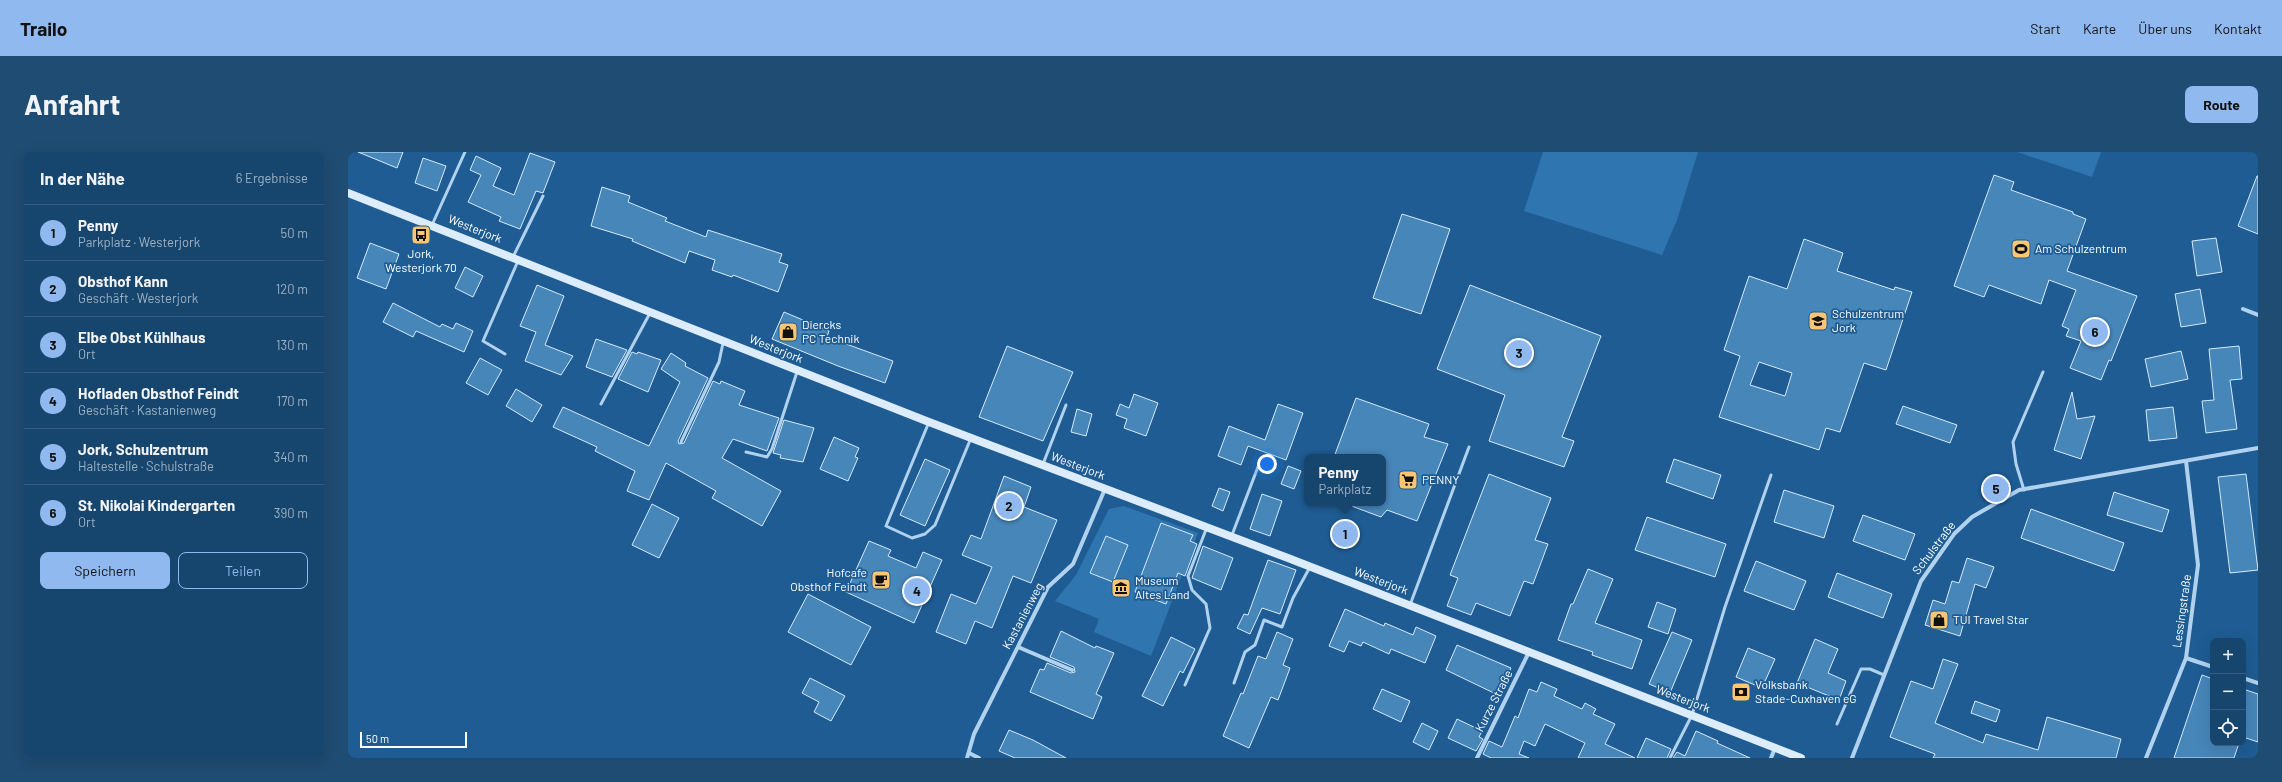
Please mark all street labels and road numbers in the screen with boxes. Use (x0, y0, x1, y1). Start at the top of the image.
street label: Westerjork (446, 211, 504, 245)
street label: Westerjork (747, 331, 805, 365)
street label: Westerjork (1049, 448, 1107, 482)
street label: Schulstraße (1909, 518, 1958, 577)
street label: Westerjork (1352, 563, 1410, 597)
street label: Lessingstraße (2169, 573, 2193, 648)
street label: Kastanienweg (999, 580, 1045, 651)
street label: Kurze Straße (1472, 667, 1515, 734)
street label: Westerjork (1654, 681, 1712, 715)

